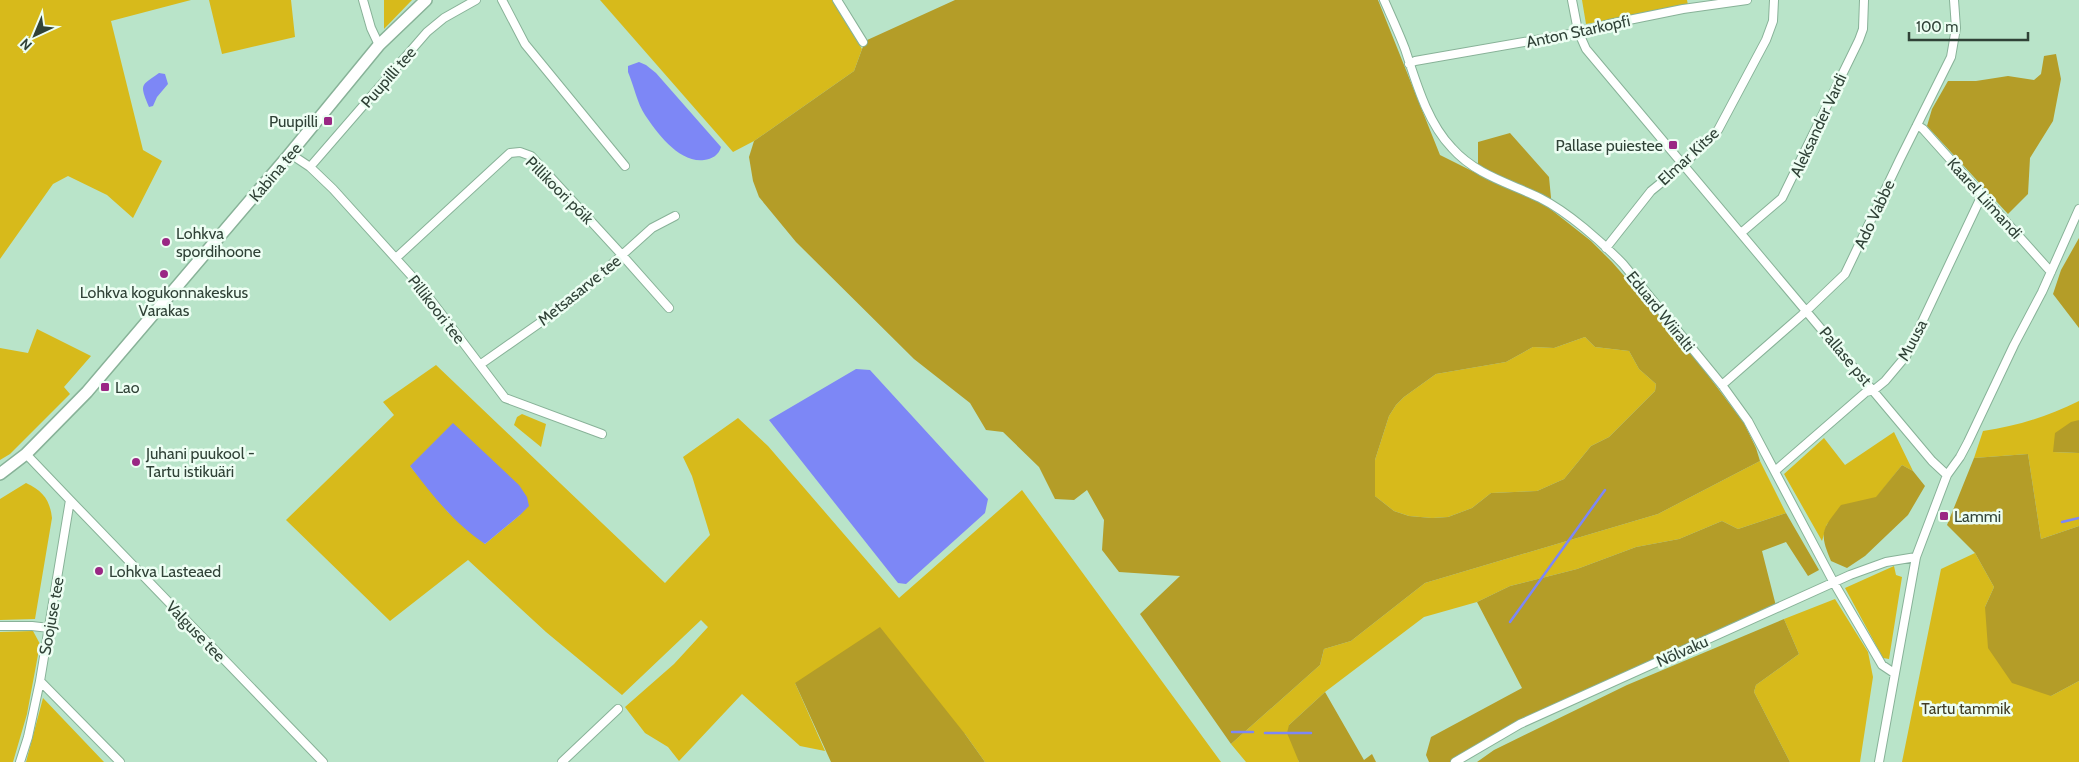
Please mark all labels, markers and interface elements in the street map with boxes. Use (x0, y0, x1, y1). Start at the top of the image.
north arrow (10, 10, 60, 60)
scale bar (1909, 10, 2028, 42)
street label: Anton Starkopfi (1524, 11, 1632, 52)
text: 100 m (1916, 18, 1958, 36)
text: N (16, 34, 36, 54)
street label: Puupilli tee (357, 43, 420, 112)
street label: Aleksander Vardi (1786, 71, 1851, 180)
place label: Puupilli (269, 112, 318, 131)
marker: Puupilli (322, 115, 334, 127)
street label: Elmar Kitse (1654, 123, 1723, 189)
place label: Pallase puiestee (1556, 136, 1663, 155)
street label: Kabina tee (245, 139, 305, 206)
marker: Pallase puiestee (1667, 139, 1679, 151)
street label: Pillikoori põik (522, 152, 598, 229)
street label: Kaarel Liimandi (1943, 154, 2026, 243)
street label: Ado Vabbe (1850, 177, 1899, 252)
place label: Lohkva spordihoone (176, 224, 261, 261)
marker: Lohkva spordihoone (160, 236, 172, 248)
street label: Metsasarve tee (534, 251, 625, 330)
street label: Eduard Wiiralti (1622, 267, 1699, 355)
marker: Lohkva kogukonnakeskus Varakas (158, 268, 170, 280)
street label: Pillikoori tee (404, 271, 469, 347)
place label: Lohkva kogukonnakeskus Varakas (80, 283, 249, 320)
street label: Muusa (1894, 316, 1931, 364)
street label: Pallase pst (1815, 323, 1876, 390)
place label: Lao (115, 378, 140, 397)
marker: Lao (99, 381, 111, 393)
place label: Juhani puukool - Tartu istikuäri (145, 444, 255, 481)
marker: Juhani puukool - Tartu istikuäri (130, 456, 142, 468)
place label: Lammi (1954, 507, 2001, 526)
marker: Lammi (1938, 510, 1950, 522)
place label: Lohkva Lasteaed (109, 562, 221, 581)
marker: Lohkva Lasteaed (93, 565, 105, 577)
street label: Soojuse tee (35, 576, 68, 657)
street label: Valguse tee (162, 597, 229, 666)
street label: Nõlvaku (1653, 632, 1711, 671)
park label: Tartu tammik (1921, 699, 2012, 718)

